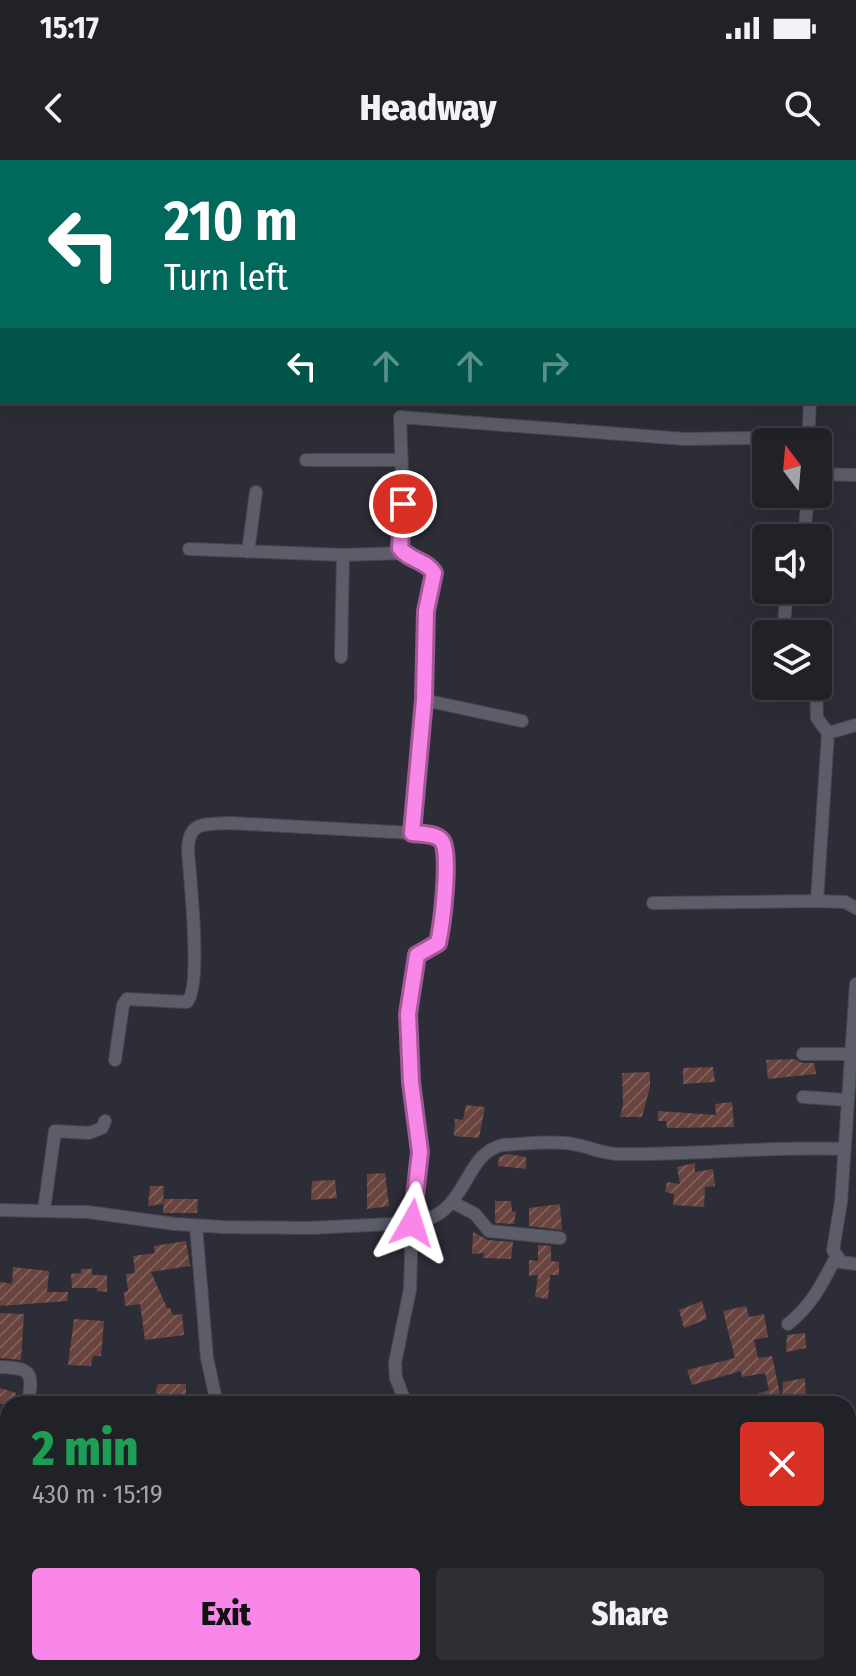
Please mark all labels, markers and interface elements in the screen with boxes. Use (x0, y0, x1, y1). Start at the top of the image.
text: 15:17 (40, 10, 99, 46)
icon: back (32, 86, 76, 130)
text: Headway (360, 86, 496, 130)
icon: search (780, 86, 824, 130)
text: 210 m (164, 188, 298, 255)
icon: left (32, 192, 136, 296)
text: Turn left (164, 256, 288, 300)
icon: left (280, 344, 324, 388)
icon: ahead (364, 344, 408, 388)
icon: ahead (448, 344, 492, 388)
icon: right (532, 344, 576, 388)
north arrow (752, 428, 832, 508)
map controls (752, 428, 832, 700)
pin (369, 470, 437, 538)
icon: arrive (381, 482, 425, 526)
button: sound (752, 524, 832, 604)
button: layers (752, 620, 832, 700)
position arrow (370, 1181, 454, 1265)
text: 2 min (32, 1420, 138, 1478)
button: close (740, 1422, 824, 1506)
text: 430 m · 15:19 (32, 1479, 163, 1510)
button: Exit (32, 1568, 420, 1660)
button: Share (436, 1568, 824, 1660)

